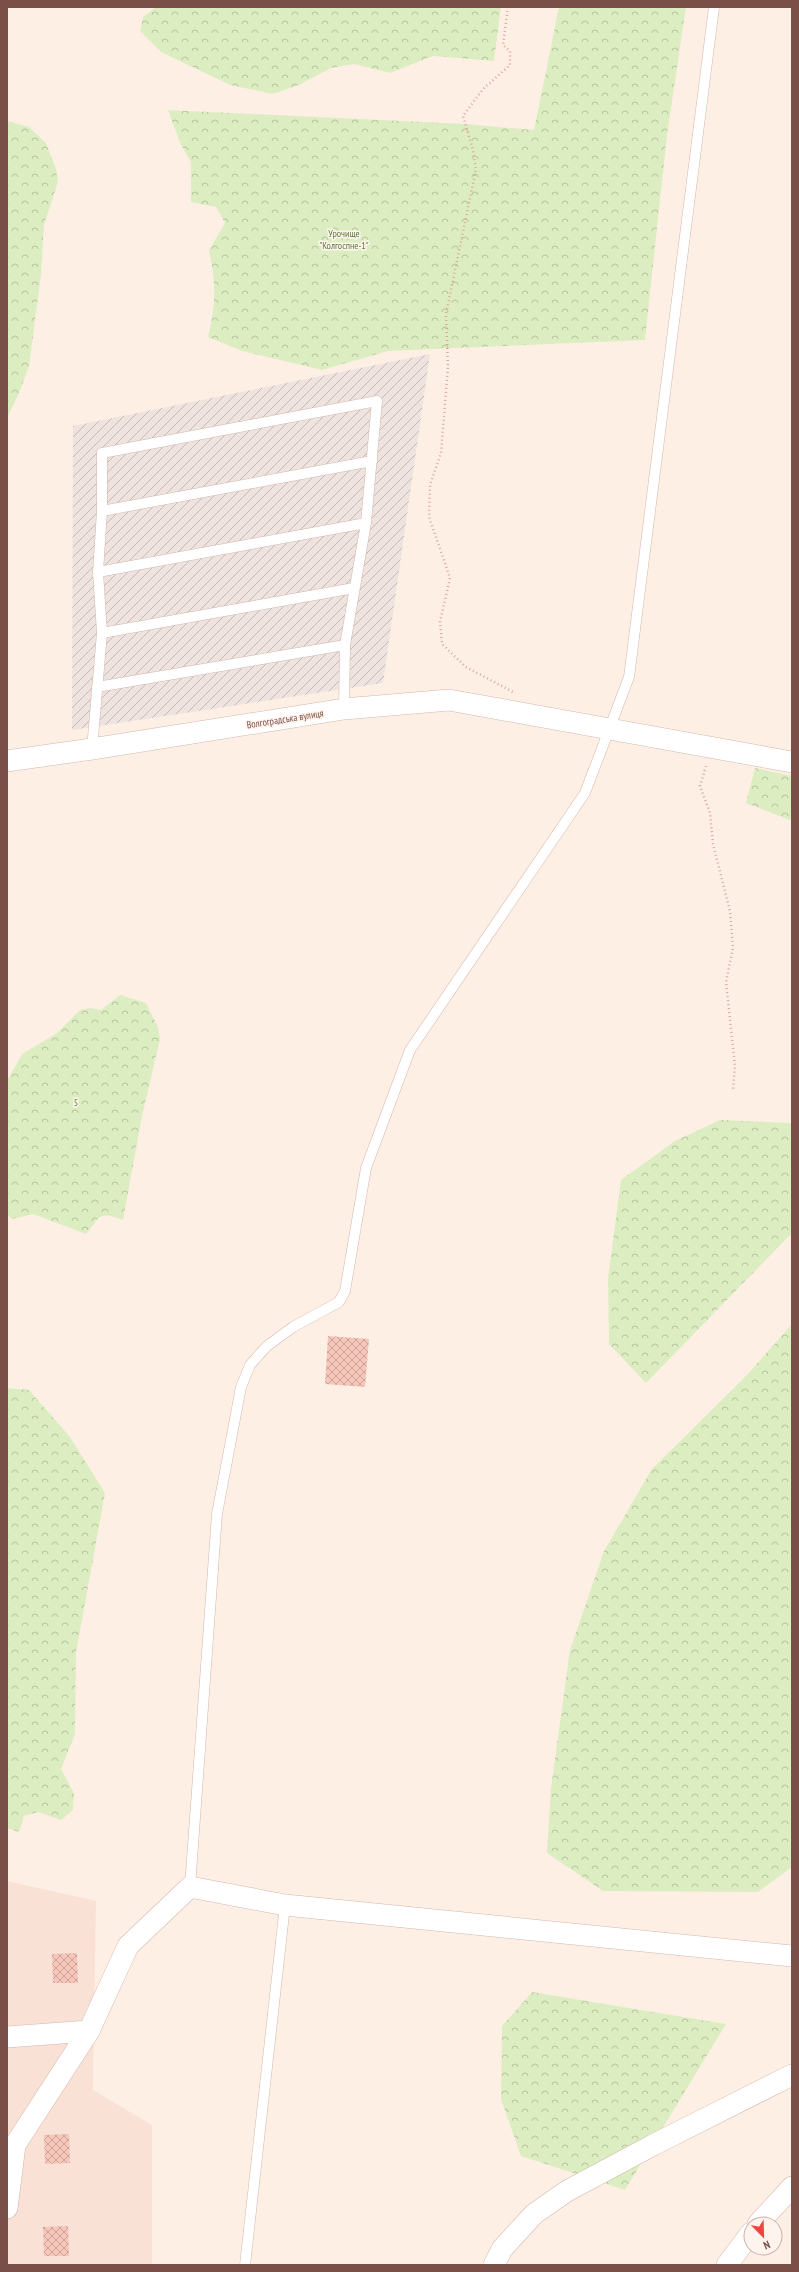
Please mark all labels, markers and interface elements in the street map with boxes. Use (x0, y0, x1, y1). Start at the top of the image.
park label: Урочище "Колгоспне-1" (319, 227, 369, 252)
street label: Волгоградська вулиця (246, 706, 325, 731)
park label: 5 (74, 1096, 78, 1109)
north arrow (743, 2216, 783, 2256)
text: N (761, 2238, 772, 2253)

